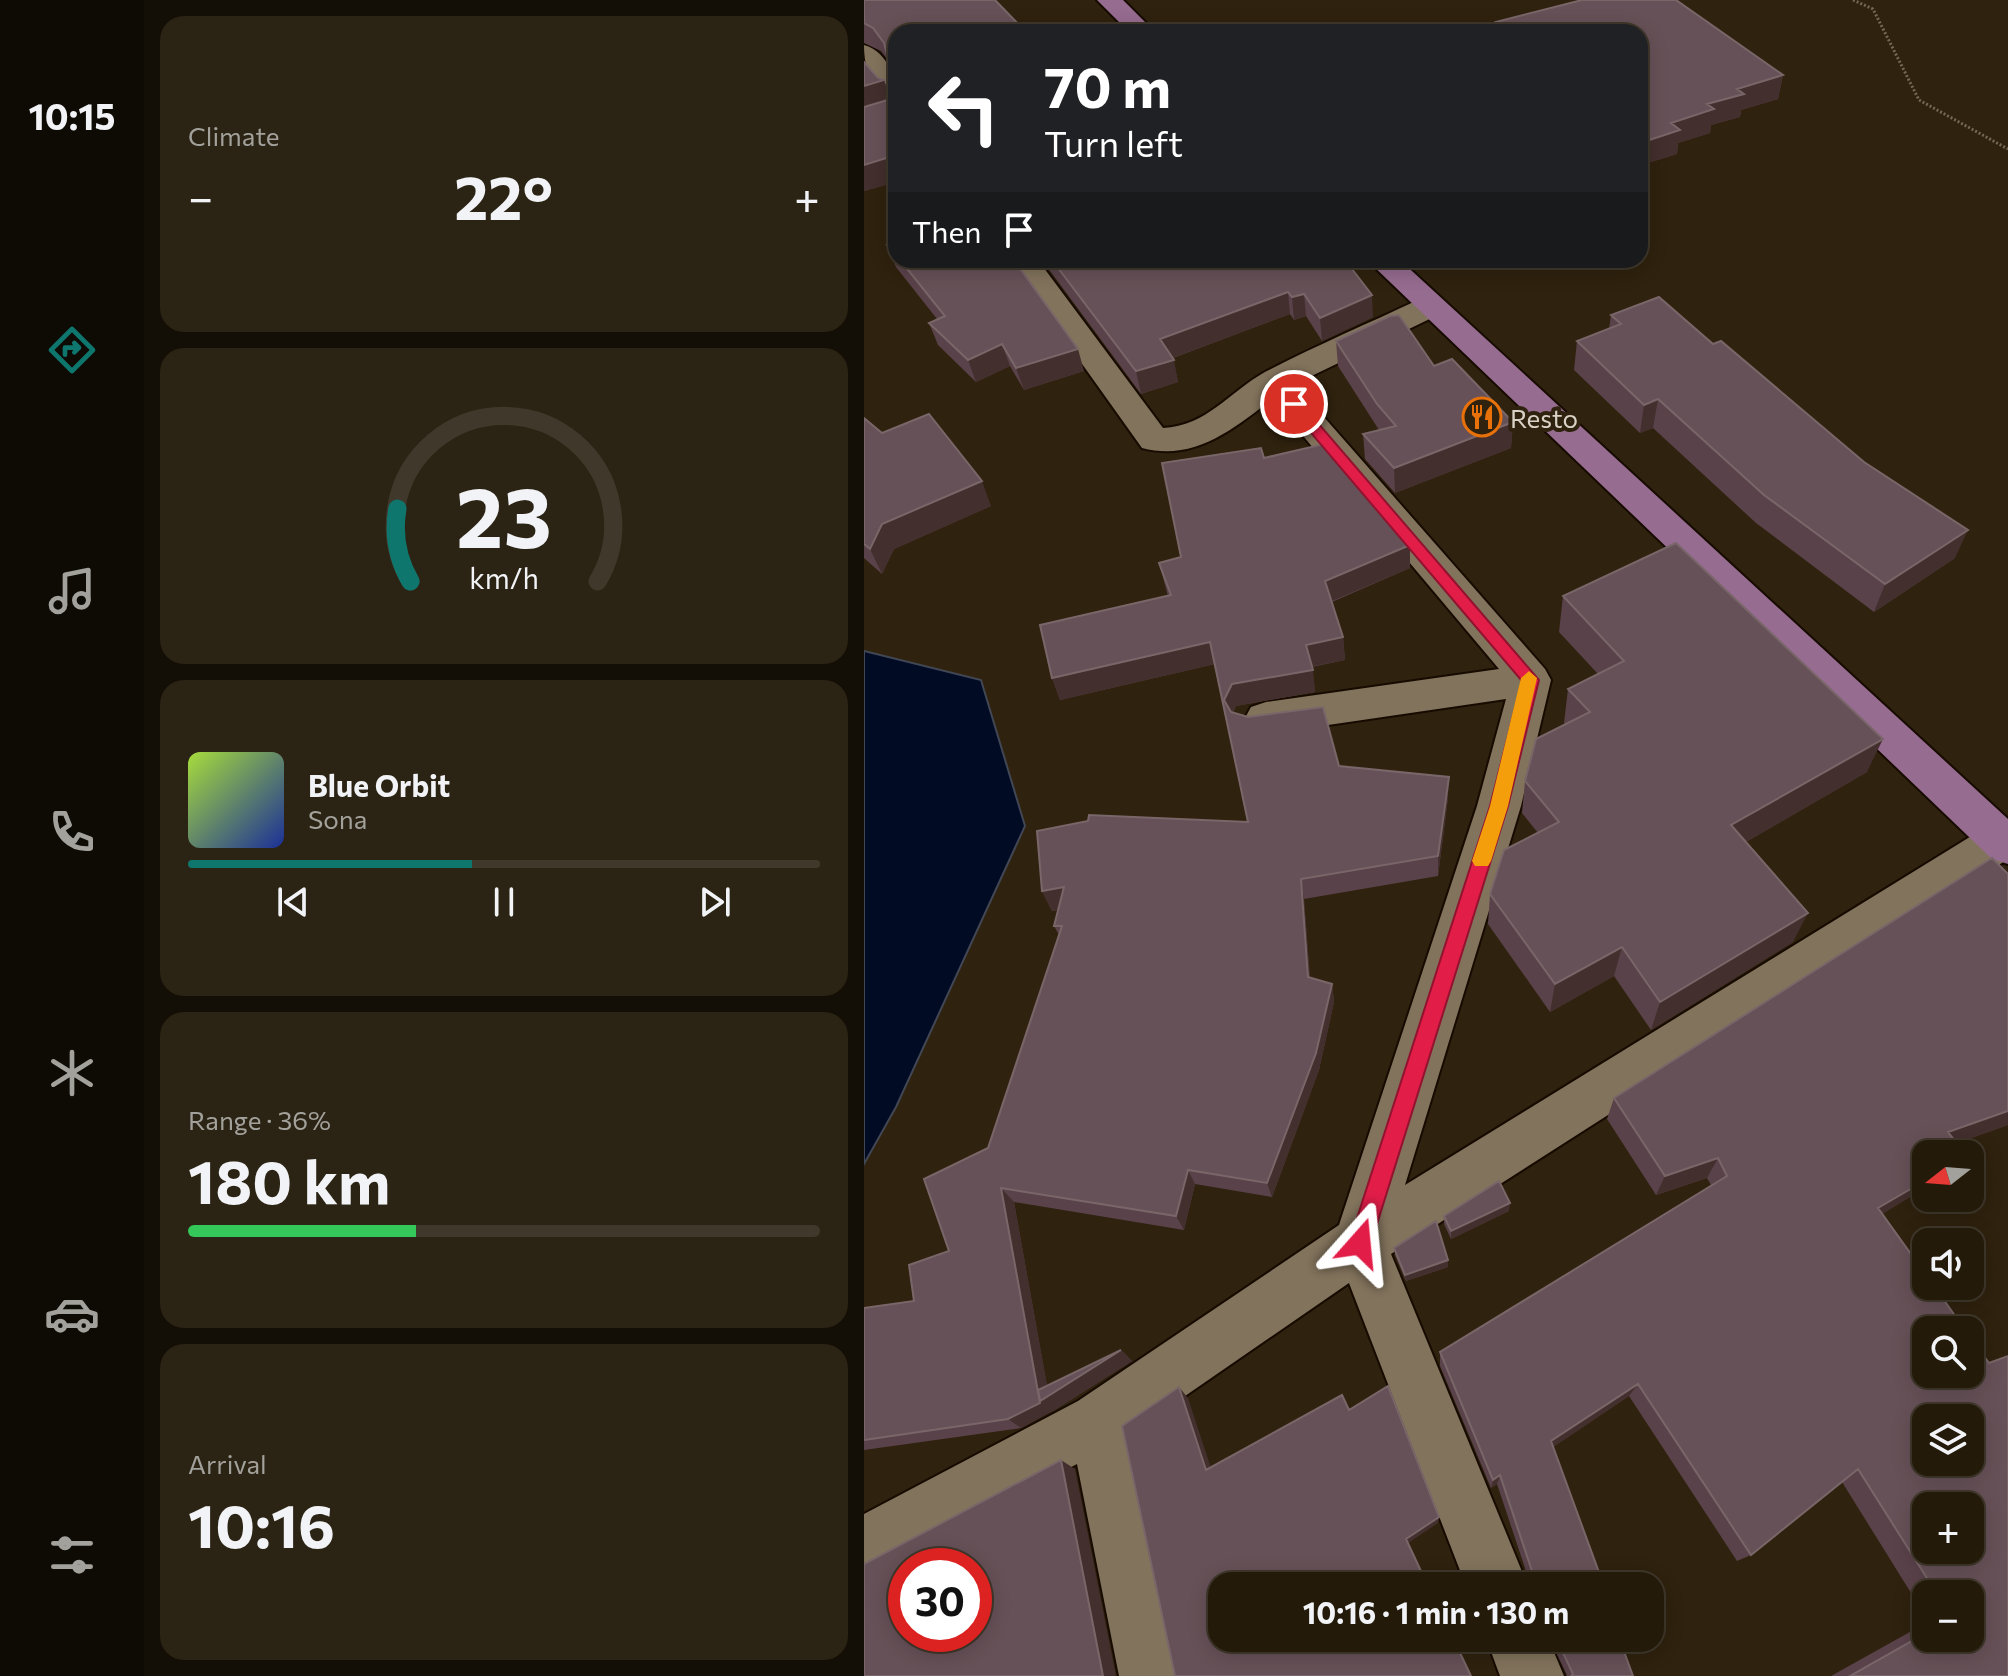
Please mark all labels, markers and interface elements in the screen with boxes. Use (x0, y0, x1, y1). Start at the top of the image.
text: 70 m (1044, 51, 1171, 120)
icon: left (912, 56, 1016, 160)
text: 10:15 (28, 93, 116, 137)
text: Climate (188, 120, 280, 151)
text: Turn left (1044, 120, 1183, 164)
text: 22° (454, 159, 553, 232)
text: − (188, 169, 213, 223)
text: + (794, 169, 820, 223)
icon: arrive (997, 208, 1041, 252)
text: Then (912, 212, 981, 249)
icon: directions (44, 322, 100, 378)
pin (1260, 370, 1328, 438)
icon: arrive (1272, 382, 1316, 426)
restaurant icon: Resto (1461, 396, 1503, 438)
place label: Resto (1510, 402, 1578, 433)
text: 23 (456, 463, 552, 565)
text: km/h (469, 560, 539, 595)
icon: music (44, 563, 100, 619)
text: Blue Orbit (308, 766, 450, 803)
text: Sona (308, 803, 367, 834)
icon: phone (44, 804, 100, 860)
icon: previous (271, 880, 315, 924)
icon: pause (482, 880, 526, 924)
icon: next (693, 880, 737, 924)
icon: climate (44, 1045, 100, 1101)
text: Range · 36% (188, 1104, 331, 1135)
north arrow (1912, 1140, 1984, 1212)
map controls (1912, 1140, 1984, 1652)
text: 180 km (188, 1143, 390, 1216)
position arrow (1318, 1201, 1402, 1285)
button: sound (1912, 1228, 1984, 1300)
icon: car (44, 1286, 100, 1342)
button: search (1912, 1316, 1984, 1388)
button: layers (1912, 1404, 1984, 1476)
text: Arrival (188, 1448, 267, 1479)
text: 10:16 (188, 1487, 335, 1560)
button: + (1912, 1492, 1984, 1564)
icon: filters (44, 1527, 100, 1583)
speed limit sign: 30 (888, 1548, 992, 1652)
button: − (1912, 1580, 1984, 1652)
text: 10:16 · 1 min · 130 m (1303, 1593, 1569, 1630)

